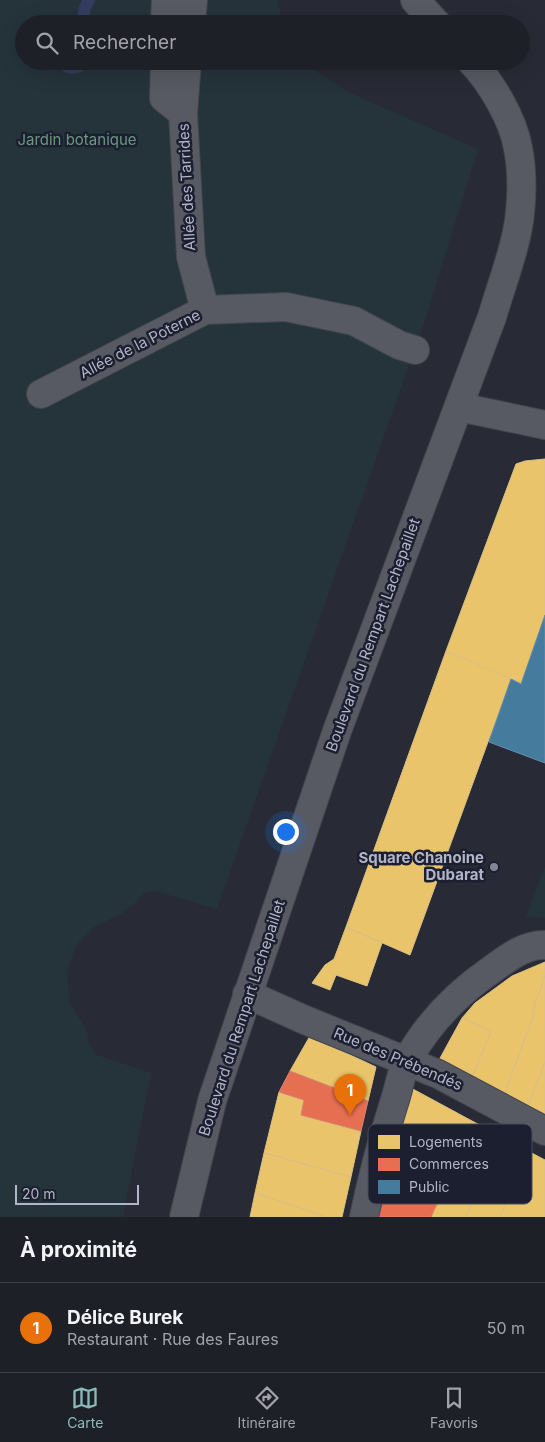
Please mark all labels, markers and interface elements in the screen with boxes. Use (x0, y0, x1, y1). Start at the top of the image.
search box (15, 15, 530, 70)
icon: search (33, 29, 61, 57)
text: Rechercher (73, 31, 176, 54)
street label: Allée des Tarrides (174, 123, 199, 251)
park label: Jardin botanique (17, 130, 137, 149)
street label: Allée de la Poterne (76, 305, 203, 382)
street label: Boulevard du Rempart Lachepaillet (321, 515, 424, 754)
your location (273, 819, 299, 845)
place label: Square Chanoine Dubarat (358, 848, 484, 884)
marker: Square Chanoine Dubarat (488, 861, 500, 873)
street label: Boulevard du Rempart Lachepaillet (194, 897, 289, 1138)
street label: Rue des Prébendés (331, 1023, 465, 1094)
pin: 1 (334, 1074, 366, 1115)
legend (368, 1124, 532, 1204)
text: Logements (409, 1133, 483, 1150)
text: Commerces (409, 1155, 489, 1172)
text: Public (409, 1178, 450, 1195)
scale bar (15, 1182, 139, 1205)
text: 20 m (22, 1185, 56, 1202)
text: À proximité (20, 1237, 137, 1262)
text: Délice Burek (67, 1306, 183, 1329)
text: 1 (33, 1318, 39, 1338)
text: 50 m (487, 1318, 525, 1338)
text: Restaurant · Rue des Faures (67, 1329, 279, 1349)
tab: Carte (67, 1384, 103, 1431)
tab: Itinéraire (238, 1384, 296, 1431)
tab: Favoris (430, 1384, 478, 1431)

